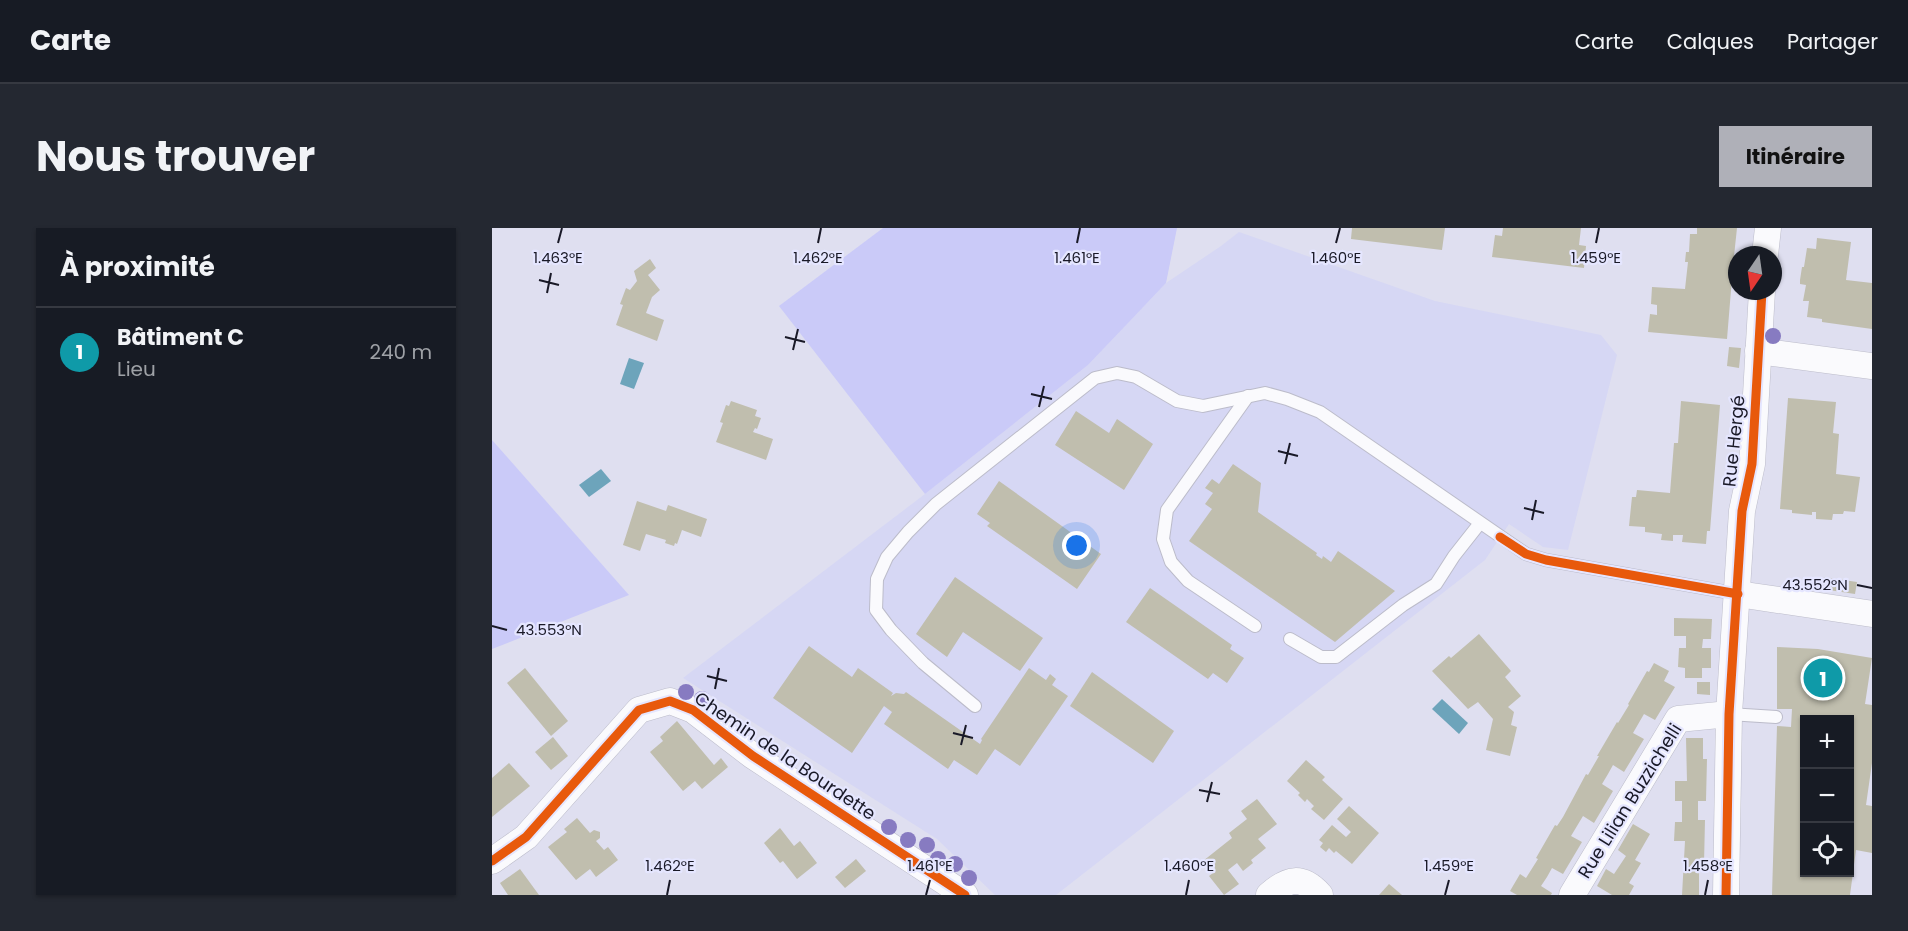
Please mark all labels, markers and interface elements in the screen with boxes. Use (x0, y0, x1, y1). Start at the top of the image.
text: Carte (30, 21, 111, 60)
text: Carte (1575, 27, 1634, 56)
text: Calques (1667, 27, 1754, 56)
text: Partager (1787, 27, 1878, 56)
button: Itinéraire (1719, 126, 1872, 187)
text: Nous trouver (36, 127, 315, 186)
north arrow (1728, 246, 1782, 300)
text: 1.463°E (533, 247, 583, 268)
text: 1.462°E (793, 247, 843, 268)
text: 1.461°E (1054, 247, 1100, 268)
text: 1.460°E (1311, 247, 1361, 268)
text: 1.459°E (1571, 247, 1621, 268)
text: À proximité (60, 249, 215, 285)
text: Bâtiment C (117, 322, 244, 353)
text: 1 (76, 338, 83, 366)
text: 240 m (369, 338, 432, 366)
text: Lieu (117, 355, 156, 383)
street label: Rue Hergé (1716, 394, 1751, 488)
your location (1062, 531, 1091, 560)
text: 43.552°N (1782, 574, 1848, 595)
text: 43.553°N (516, 619, 582, 640)
pin: 1 (1804, 656, 1842, 700)
street label: Chemin de la Bourdette (690, 685, 881, 826)
map controls (1800, 715, 1854, 877)
button: + (1800, 715, 1854, 769)
street label: Rue Lilian Buzzichelli (1572, 719, 1687, 883)
button: − (1800, 769, 1854, 823)
button: locate (1800, 823, 1854, 877)
text: 1.462°E (645, 855, 695, 876)
text: 1.461°E (907, 855, 953, 876)
text: 1.460°E (1164, 855, 1214, 876)
text: 1.459°E (1424, 855, 1474, 876)
text: 1.458°E (1683, 855, 1733, 876)

